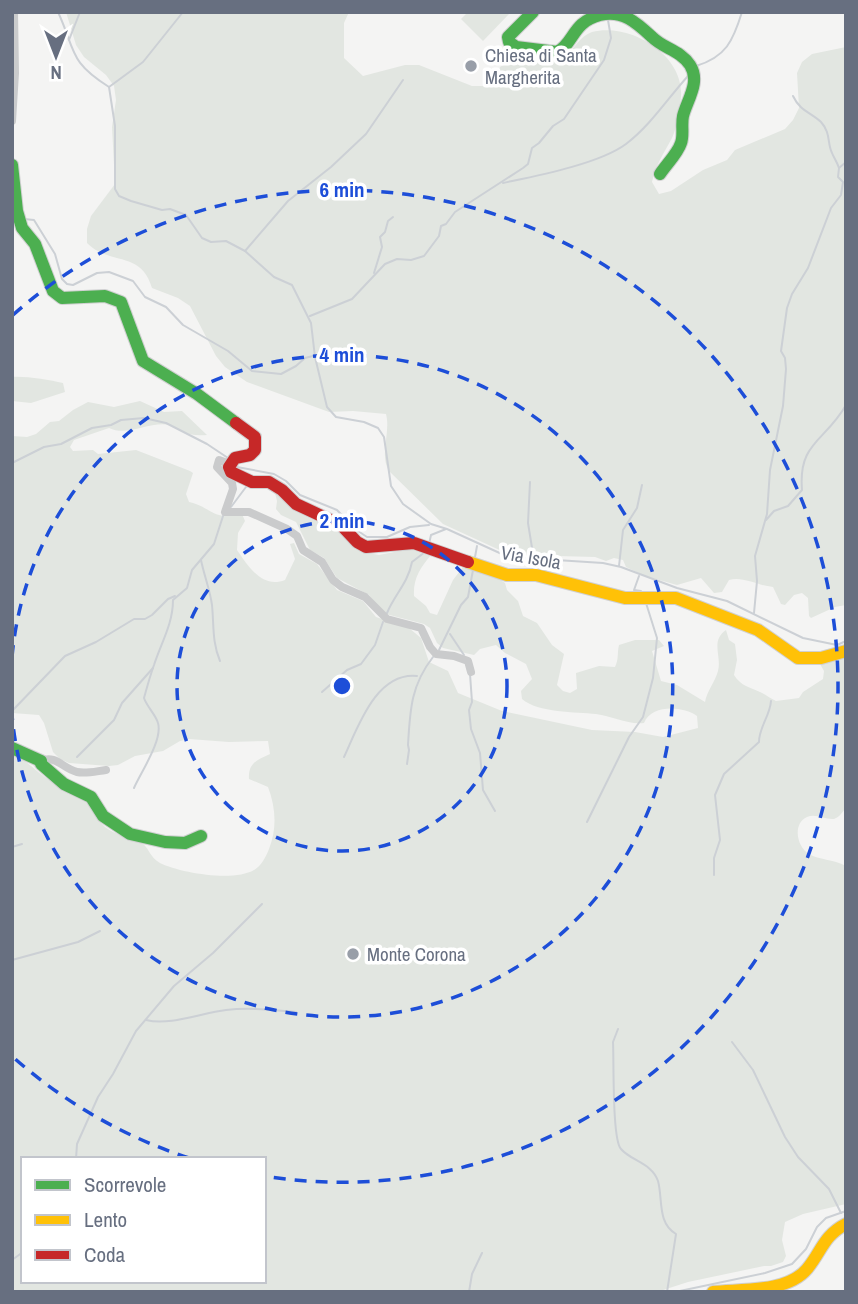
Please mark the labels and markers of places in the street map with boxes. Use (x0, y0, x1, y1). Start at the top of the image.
place label: Chiesa di Santa Margherita (485, 42, 597, 90)
marker: Chiesa di Santa Margherita (463, 58, 479, 74)
centre of rings (330, 674, 354, 698)
place label: Monte Corona (367, 941, 466, 967)
marker: Monte Corona (345, 946, 361, 962)

